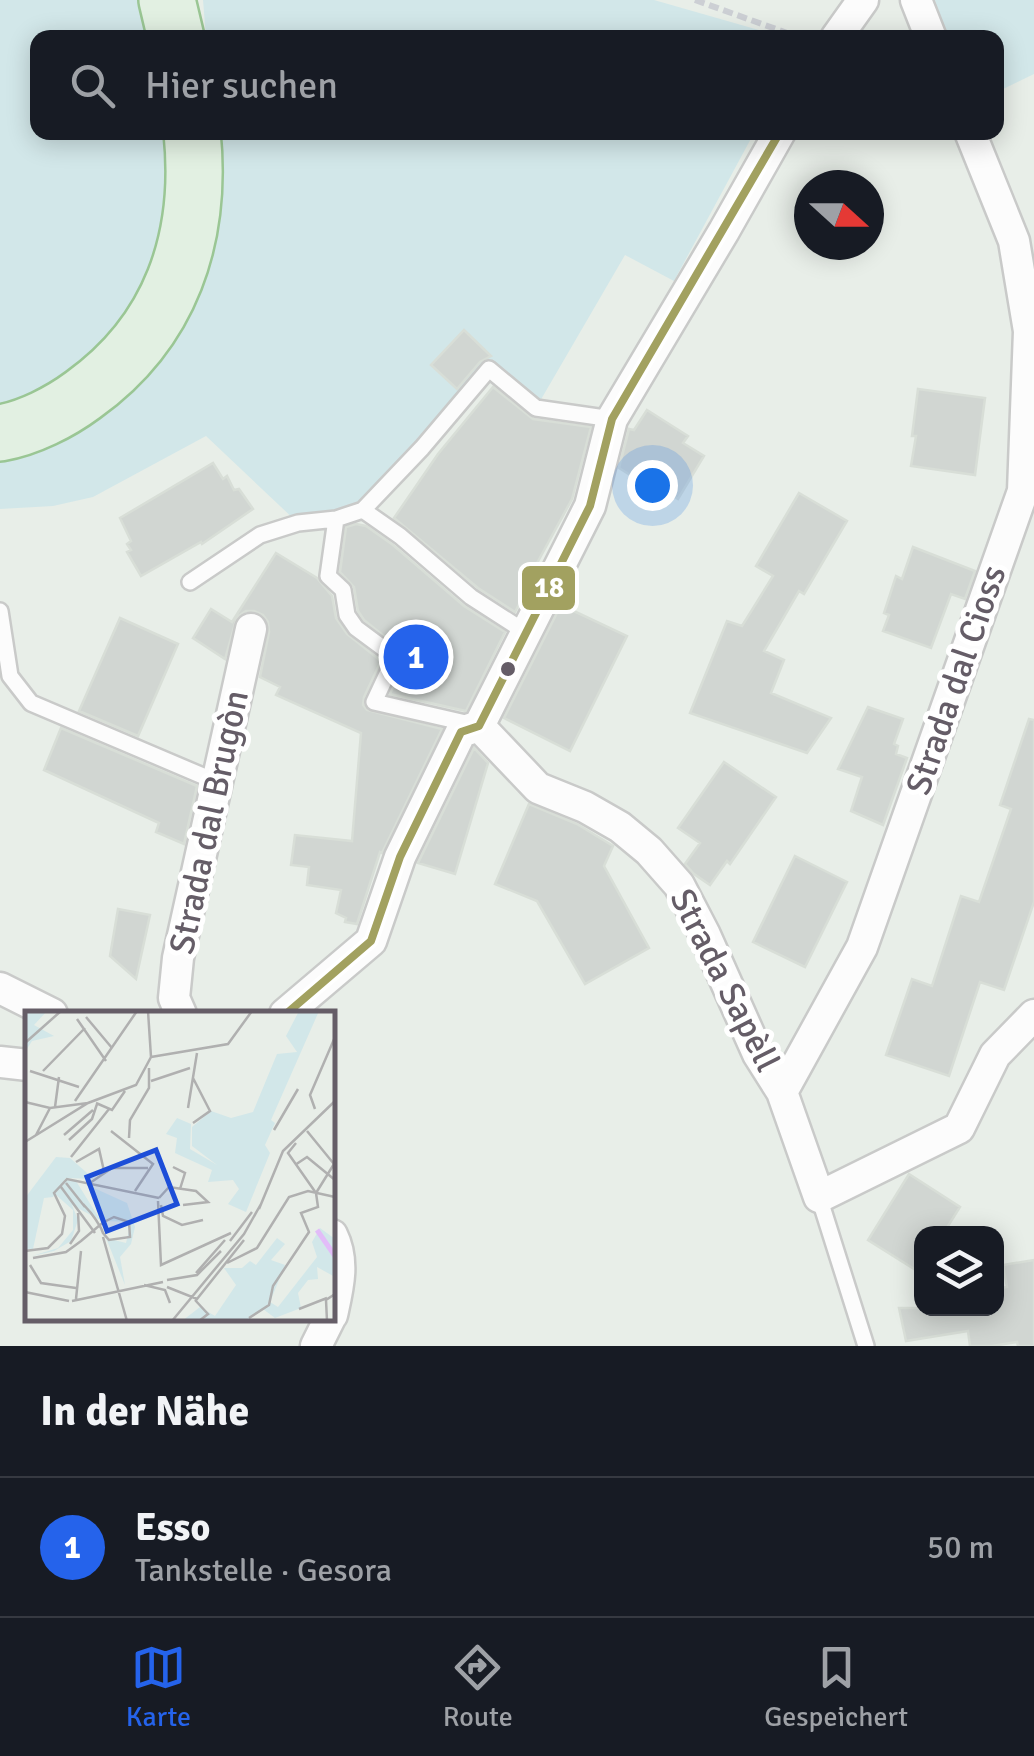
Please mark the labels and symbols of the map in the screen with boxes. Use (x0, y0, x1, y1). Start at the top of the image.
north arrow (794, 170, 884, 260)
your location (627, 460, 678, 511)
street label: Strada dal Cioss (897, 560, 1015, 800)
line badge: 18 (520, 564, 577, 612)
text: 18 (534, 571, 564, 605)
pin: 1 (384, 620, 448, 694)
unlabelled marker (498, 659, 518, 679)
street label: Strada dal Brugòn (160, 686, 258, 958)
street label: Strada Sapèll (661, 881, 789, 1079)
inset map (25, 1011, 335, 1321)

